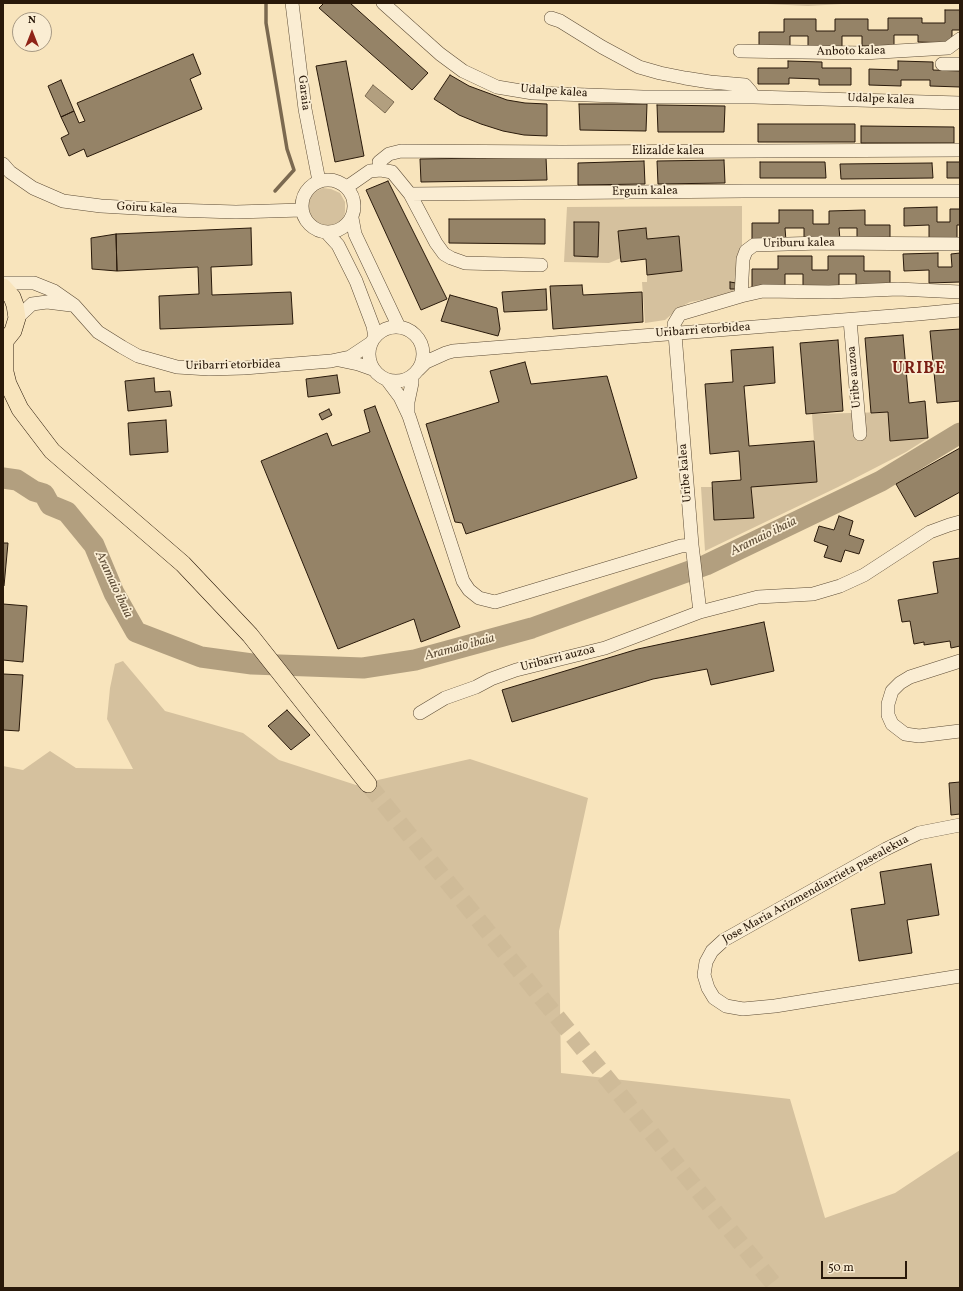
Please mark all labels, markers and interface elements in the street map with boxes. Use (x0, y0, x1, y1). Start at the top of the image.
north arrow (12, 12, 52, 52)
text: N (28, 13, 36, 28)
street label: Anboto kalea (816, 44, 886, 60)
street label: Garaia (294, 75, 312, 111)
street label: Udalpe kalea (520, 82, 588, 102)
street label: Udalpe kalea (847, 92, 915, 108)
street label: Elizalde kalea (632, 145, 704, 159)
street label: Erguin kalea (612, 184, 678, 200)
street label: Goiru kalea (116, 200, 178, 218)
street label: Uriburu kalea (763, 236, 835, 252)
street label: Uribarri etorbidea (655, 320, 751, 342)
street label: Uribe auzoa (845, 345, 865, 409)
street label: Uribarri etorbidea (185, 358, 281, 374)
district label: URIBE (892, 360, 946, 380)
street label: Uribe kalea (676, 443, 696, 503)
water label: Aramaio ibaia (728, 514, 800, 560)
water label: Aramaio ibaia (91, 549, 135, 621)
water label: Aramaio ibaia (423, 631, 497, 665)
street label: Uribarri auzoa (519, 643, 597, 675)
street label: Jose Maria Arizmendiarrieta pasealekua (720, 833, 912, 947)
scale bar (823, 1253, 909, 1279)
text: 50 m (828, 1260, 854, 1276)

